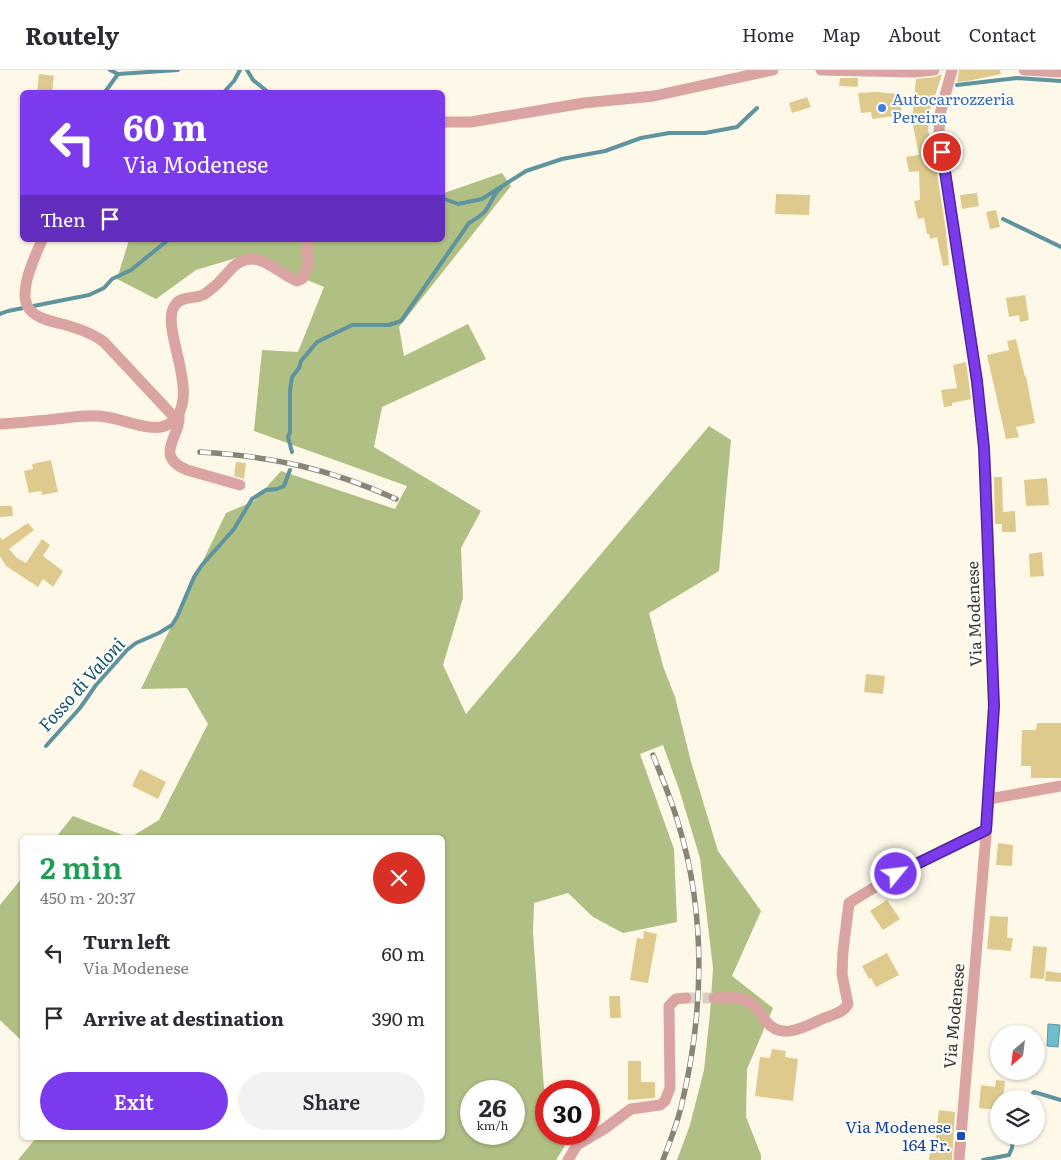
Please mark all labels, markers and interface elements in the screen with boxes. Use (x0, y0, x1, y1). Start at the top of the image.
text: Routely (25, 17, 119, 52)
text: Home (742, 21, 794, 48)
text: Map (822, 21, 860, 48)
text: About (888, 21, 941, 48)
text: Contact (969, 21, 1036, 48)
place label: Autocarrozzeria Pereira (892, 86, 1015, 128)
text: 60 m (123, 100, 207, 152)
marker: Autocarrozzeria Pereira (876, 102, 888, 114)
icon: left (40, 110, 105, 175)
pin (921, 131, 963, 173)
icon: arrive (928, 138, 956, 166)
text: Via Modenese (123, 147, 268, 180)
text: Then (40, 205, 86, 233)
icon: arrive (96, 205, 124, 233)
street label: Via Modenese (959, 561, 987, 667)
water label: Fosso di Valoni (31, 631, 131, 737)
text: 2 min (40, 844, 122, 888)
position arrow (869, 847, 921, 899)
button: close (373, 852, 425, 904)
text: 450 m · 20:37 (40, 885, 135, 909)
text: Turn left (83, 927, 170, 955)
icon: left (40, 939, 68, 967)
text: 60 m (382, 939, 425, 967)
text: Via Modenese (83, 955, 189, 979)
street label: Via Modenese (936, 962, 970, 1070)
icon: arrive (40, 1004, 68, 1032)
text: Arrive at destination (83, 1004, 284, 1032)
text: 390 m (372, 1004, 425, 1032)
north arrow (990, 1025, 1045, 1080)
map controls (990, 1025, 1045, 1145)
button: Exit (40, 1072, 228, 1130)
button: Share (238, 1072, 425, 1130)
speed limit sign: 30 (535, 1080, 600, 1145)
text: 26 (478, 1088, 507, 1125)
button: layers (990, 1090, 1045, 1145)
place label: Via Modenese 164 Fr. (845, 1114, 951, 1156)
text: km/h (477, 1116, 508, 1134)
marker: Via Modenese 164 Fr. (955, 1130, 967, 1142)

